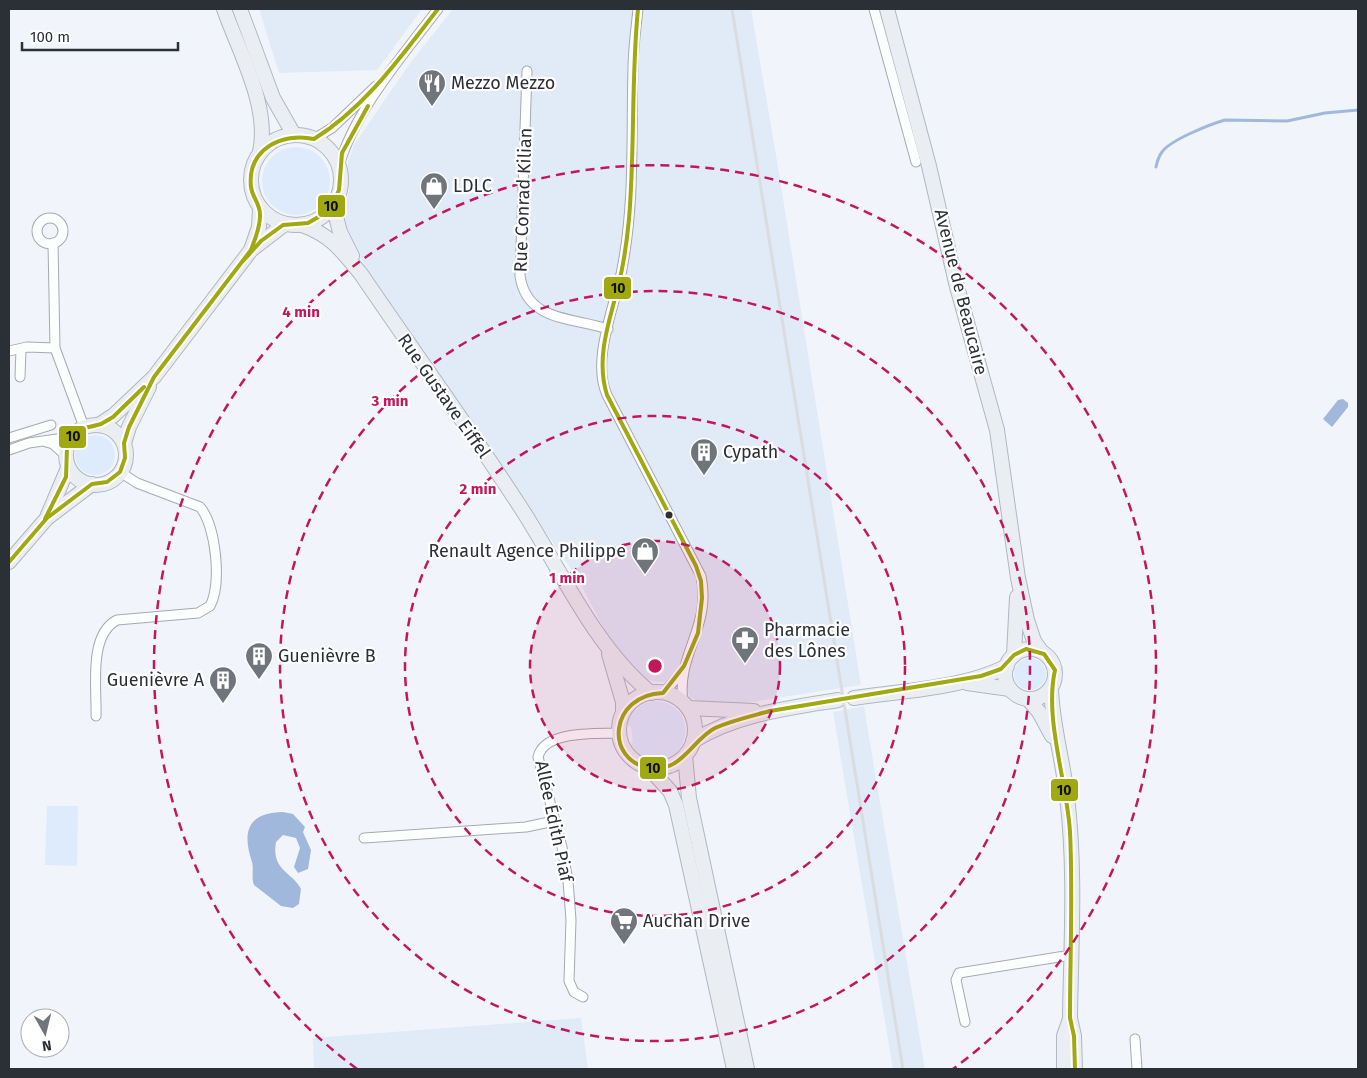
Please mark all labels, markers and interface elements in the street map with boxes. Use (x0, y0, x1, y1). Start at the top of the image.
scale bar (22, 20, 179, 52)
text: 100 m (30, 28, 70, 46)
restaurant icon: Mezzo Mezzo (417, 68, 447, 107)
place label: Mezzo Mezzo (451, 72, 555, 94)
street label: Rue Conrad Kilian (509, 127, 537, 273)
shop icon: LDLC (419, 171, 449, 210)
place label: LDLC (453, 175, 492, 197)
line badge: 10 (317, 194, 346, 218)
text: 10 (324, 198, 338, 215)
street label: Avenue de Beaucaire (930, 207, 992, 377)
line badge: 10 (603, 276, 632, 300)
text: 10 (611, 280, 625, 297)
text: 4 min (282, 303, 320, 321)
street label: Rue Gustave Eiffel (393, 329, 495, 463)
text: 3 min (371, 392, 408, 410)
line badge: 10 (58, 425, 87, 449)
text: 10 (66, 428, 80, 445)
building icon: Cypath (689, 437, 719, 476)
place label: Cypath (723, 441, 778, 463)
text: 2 min (460, 480, 496, 498)
unlabelled marker (664, 510, 674, 520)
shop icon: Renault Agence Philippe (630, 536, 660, 575)
place label: Renault Agence Philippe (428, 540, 626, 562)
text: 1 min (549, 569, 585, 587)
place label: Pharmacie des Lônes (764, 619, 850, 662)
pharmacy icon: Pharmacie des Lônes (730, 625, 760, 664)
building icon: Guenièvre B (244, 641, 274, 680)
place label: Guenièvre B (278, 645, 376, 667)
centre of rings (646, 657, 664, 675)
building icon: Guenièvre A (208, 665, 238, 704)
place label: Guenièvre A (107, 669, 205, 691)
line badge: 10 (639, 756, 667, 780)
street label: Allée Édith Piaf (530, 758, 579, 886)
text: 10 (646, 760, 660, 777)
line badge: 10 (1050, 778, 1079, 802)
text: 10 (1057, 782, 1071, 799)
supermarket icon: Auchan Drive (609, 906, 639, 945)
place label: Auchan Drive (643, 910, 750, 932)
north arrow (20, 1008, 70, 1058)
text: N (41, 1036, 53, 1054)

